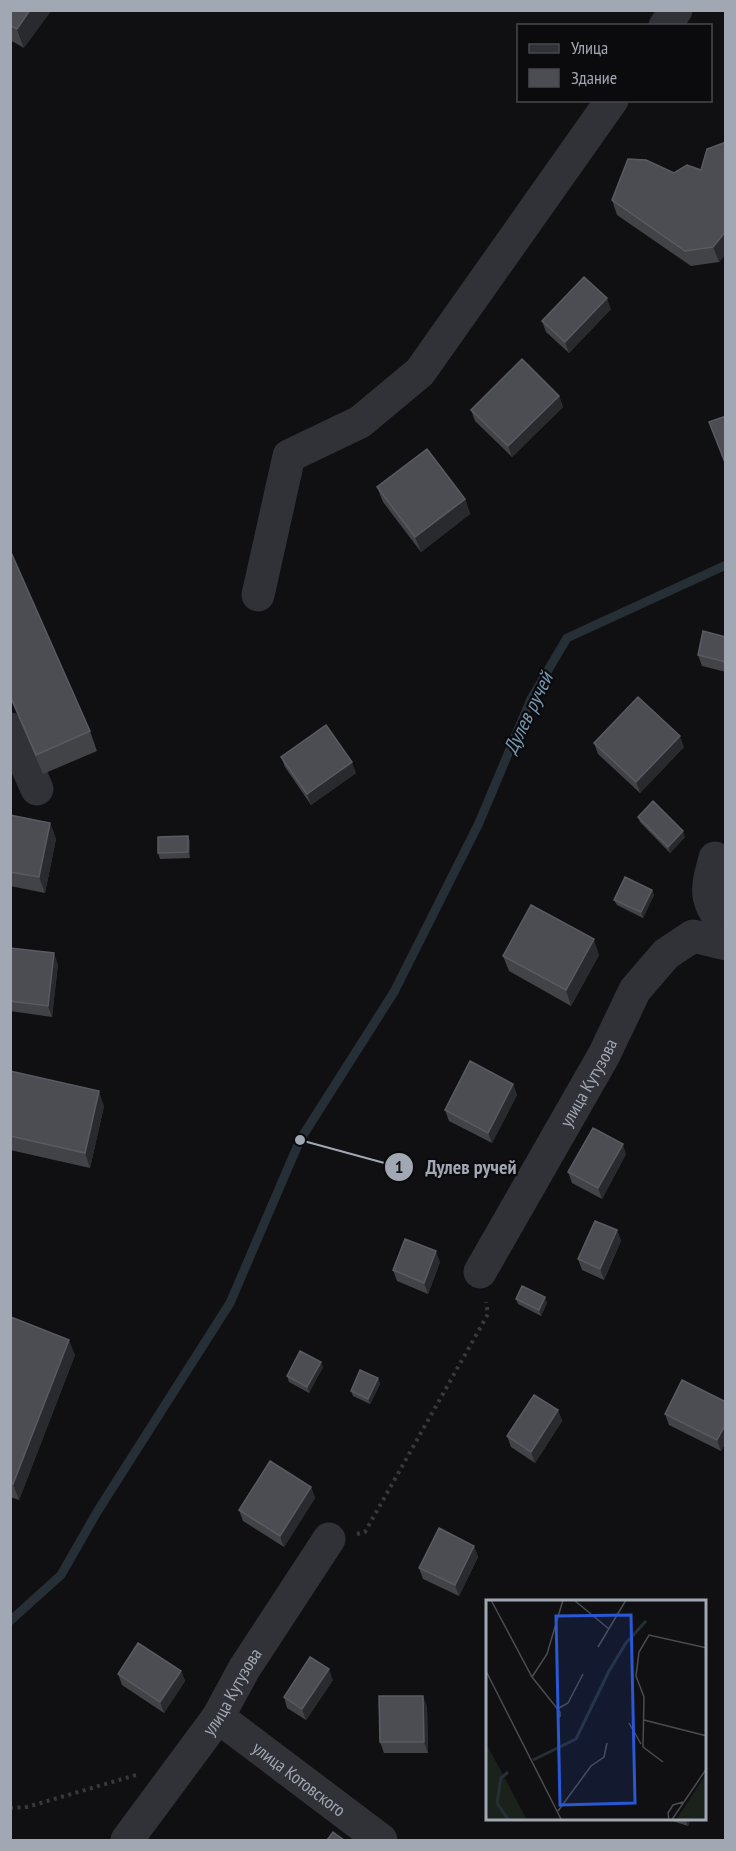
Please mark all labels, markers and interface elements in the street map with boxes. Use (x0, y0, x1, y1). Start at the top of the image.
legend (517, 24, 712, 102)
text: Улица (571, 36, 608, 59)
text: Здание (571, 66, 617, 89)
water label: Дулев ручей (497, 666, 560, 759)
street label: улица Кутузова (554, 1035, 622, 1131)
callout: Дулев ручей (384, 1148, 528, 1186)
text: Дулев ручей (426, 1154, 516, 1180)
text: 1 (395, 1155, 403, 1178)
inset map (486, 1600, 706, 1821)
street label: улица Кутузова (197, 1643, 266, 1740)
street label: улица Котовского (248, 1736, 351, 1821)

